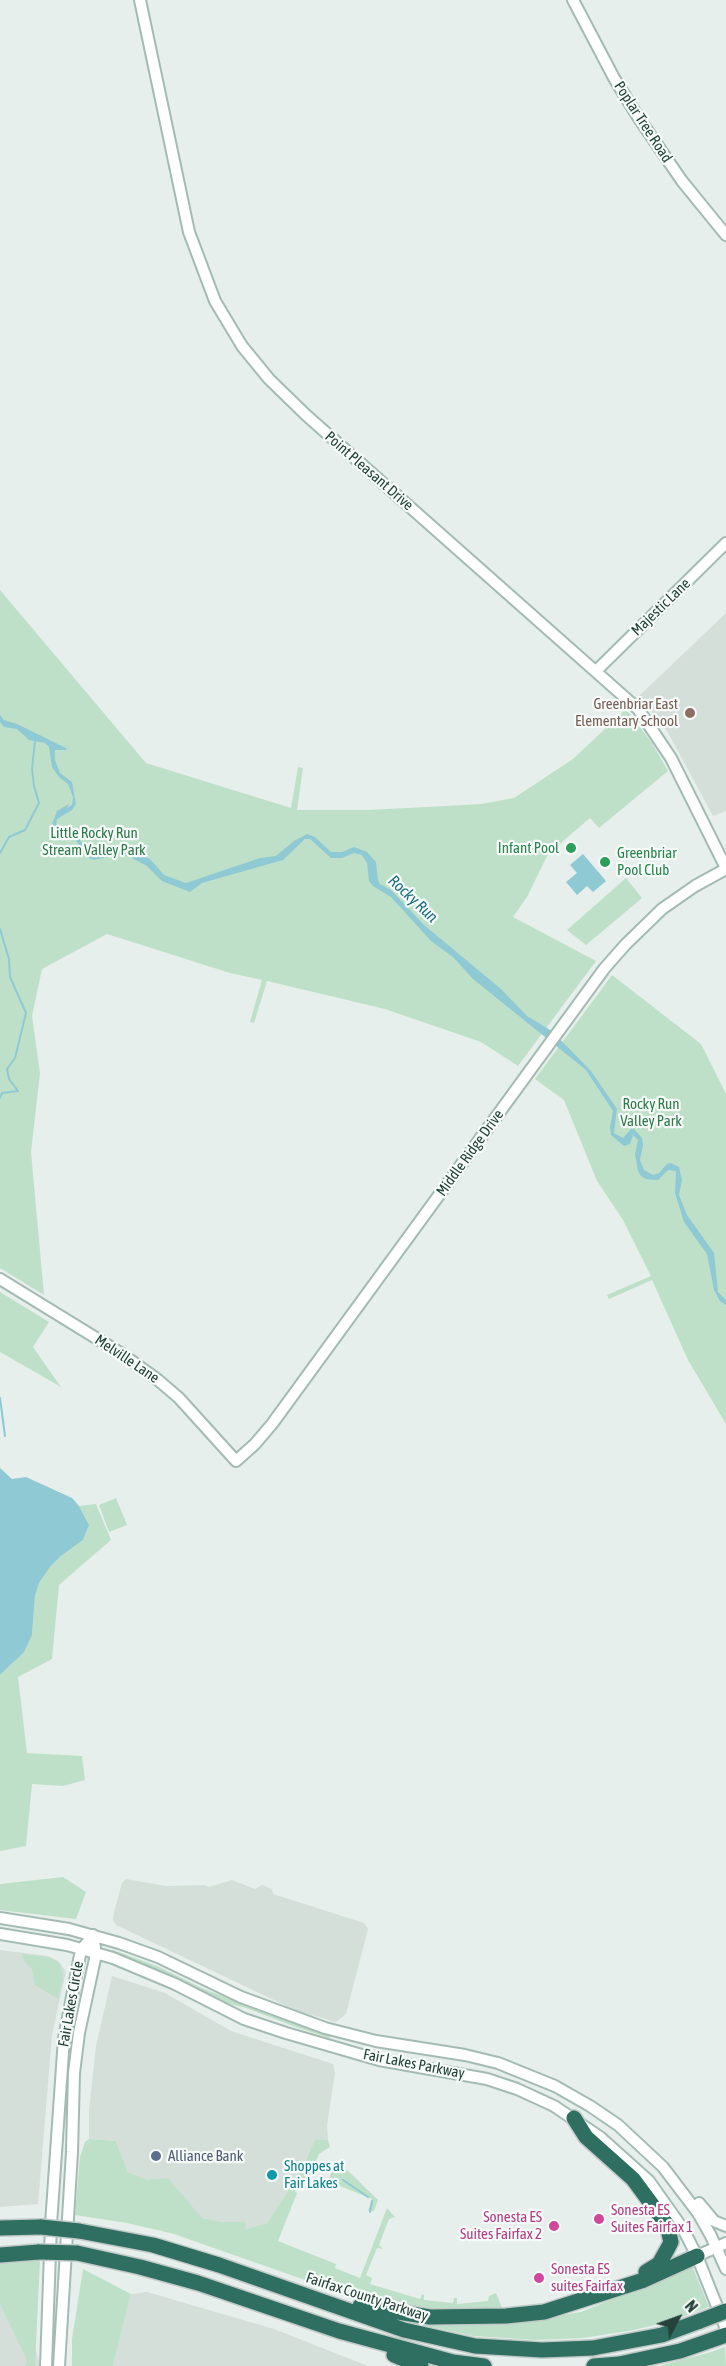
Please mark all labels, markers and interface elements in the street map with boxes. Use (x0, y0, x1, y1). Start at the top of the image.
street label: Poplar Tree Road (610, 78, 676, 166)
street label: Point Pleasant Drive (321, 428, 417, 514)
street label: Majestic Lane (628, 575, 694, 639)
place label: Greenbriar East Elementary School (575, 695, 678, 730)
marker: Greenbriar East Elementary School (683, 706, 697, 720)
park label: Little Rocky Run Stream Valley Park (42, 824, 146, 859)
place label: Infant Pool (498, 839, 559, 857)
marker: Infant Pool (564, 841, 578, 855)
place label: Greenbriar Pool Club (617, 844, 677, 879)
marker: Greenbriar Pool Club (598, 855, 612, 869)
water label: Rocky Run (384, 871, 442, 927)
park label: Rocky Run Valley Park (620, 1095, 682, 1130)
street label: Middle Ridge Drive (433, 1106, 507, 1200)
street label: Melville Lane (91, 1331, 163, 1387)
street label: Fair Lakes Circle (55, 1960, 87, 2048)
street label: Fair Lakes Parkway (362, 2045, 466, 2083)
place label: Alliance Bank (168, 2147, 243, 2165)
marker: Alliance Bank (149, 2149, 163, 2163)
place label: Shoppes at Fair Lakes (284, 2157, 344, 2192)
marker: Shoppes at Fair Lakes (265, 2168, 279, 2182)
place label: Sonesta ES Suites Fairfax 1 (611, 2201, 693, 2236)
place label: Sonesta ES Suites Fairfax 2 (460, 2208, 542, 2243)
marker: Sonesta ES Suites Fairfax 1 (592, 2212, 606, 2226)
marker: Sonesta ES Suites Fairfax 2 (547, 2219, 561, 2233)
place label: Sonesta ES suites Fairfax (551, 2260, 623, 2295)
street label: Fairfax County Parkway (304, 2269, 430, 2325)
marker: Sonesta ES suites Fairfax (532, 2271, 546, 2285)
north arrow (648, 2288, 708, 2348)
text: N (682, 2297, 701, 2316)

